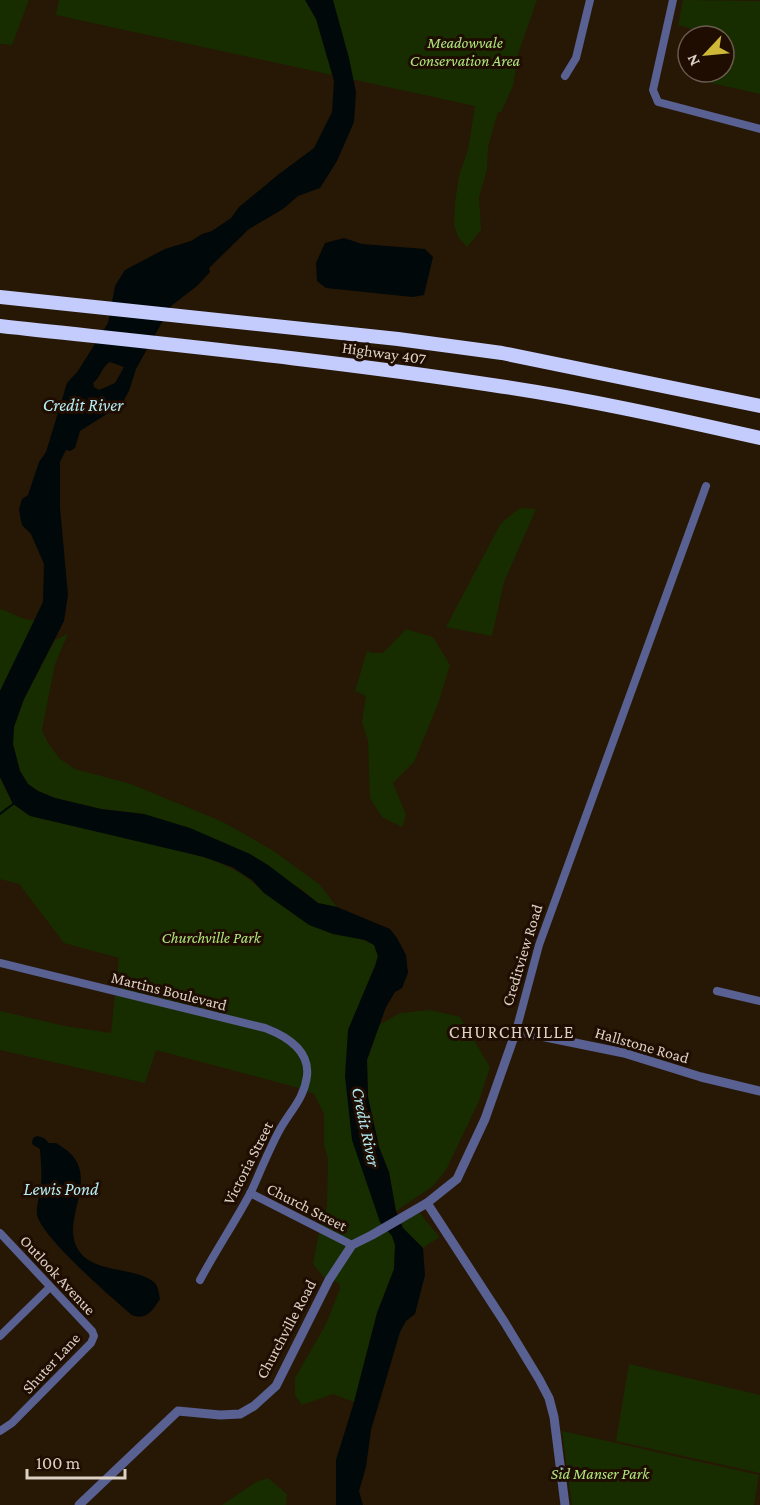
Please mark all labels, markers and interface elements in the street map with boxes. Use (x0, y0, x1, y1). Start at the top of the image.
north arrow (676, 24, 736, 84)
park label: Meadowvale Conservation Area (410, 34, 521, 69)
text: N (683, 52, 703, 69)
street label: Highway 407 (341, 339, 428, 368)
water label: Credit River (43, 395, 124, 415)
street label: Creditview Road (498, 902, 546, 1008)
park label: Churchville Park (161, 929, 262, 946)
street label: Martins Boulevard (109, 968, 229, 1014)
district label: CHURCHVILLE (449, 1022, 575, 1042)
street label: Hallstone Road (593, 1023, 691, 1067)
water label: Credit River (348, 1085, 384, 1169)
street label: Victoria Street (220, 1118, 276, 1207)
water label: Lewis Pond (23, 1179, 99, 1199)
street label: Church Street (264, 1180, 350, 1235)
street label: Outlook Avenue (17, 1232, 99, 1318)
street label: Churchville Road (253, 1276, 319, 1381)
street label: Shuter Lane (19, 1329, 83, 1397)
scale bar (27, 1442, 124, 1480)
text: 100 m (36, 1453, 81, 1473)
park label: Sid Manser Park (551, 1465, 650, 1482)

